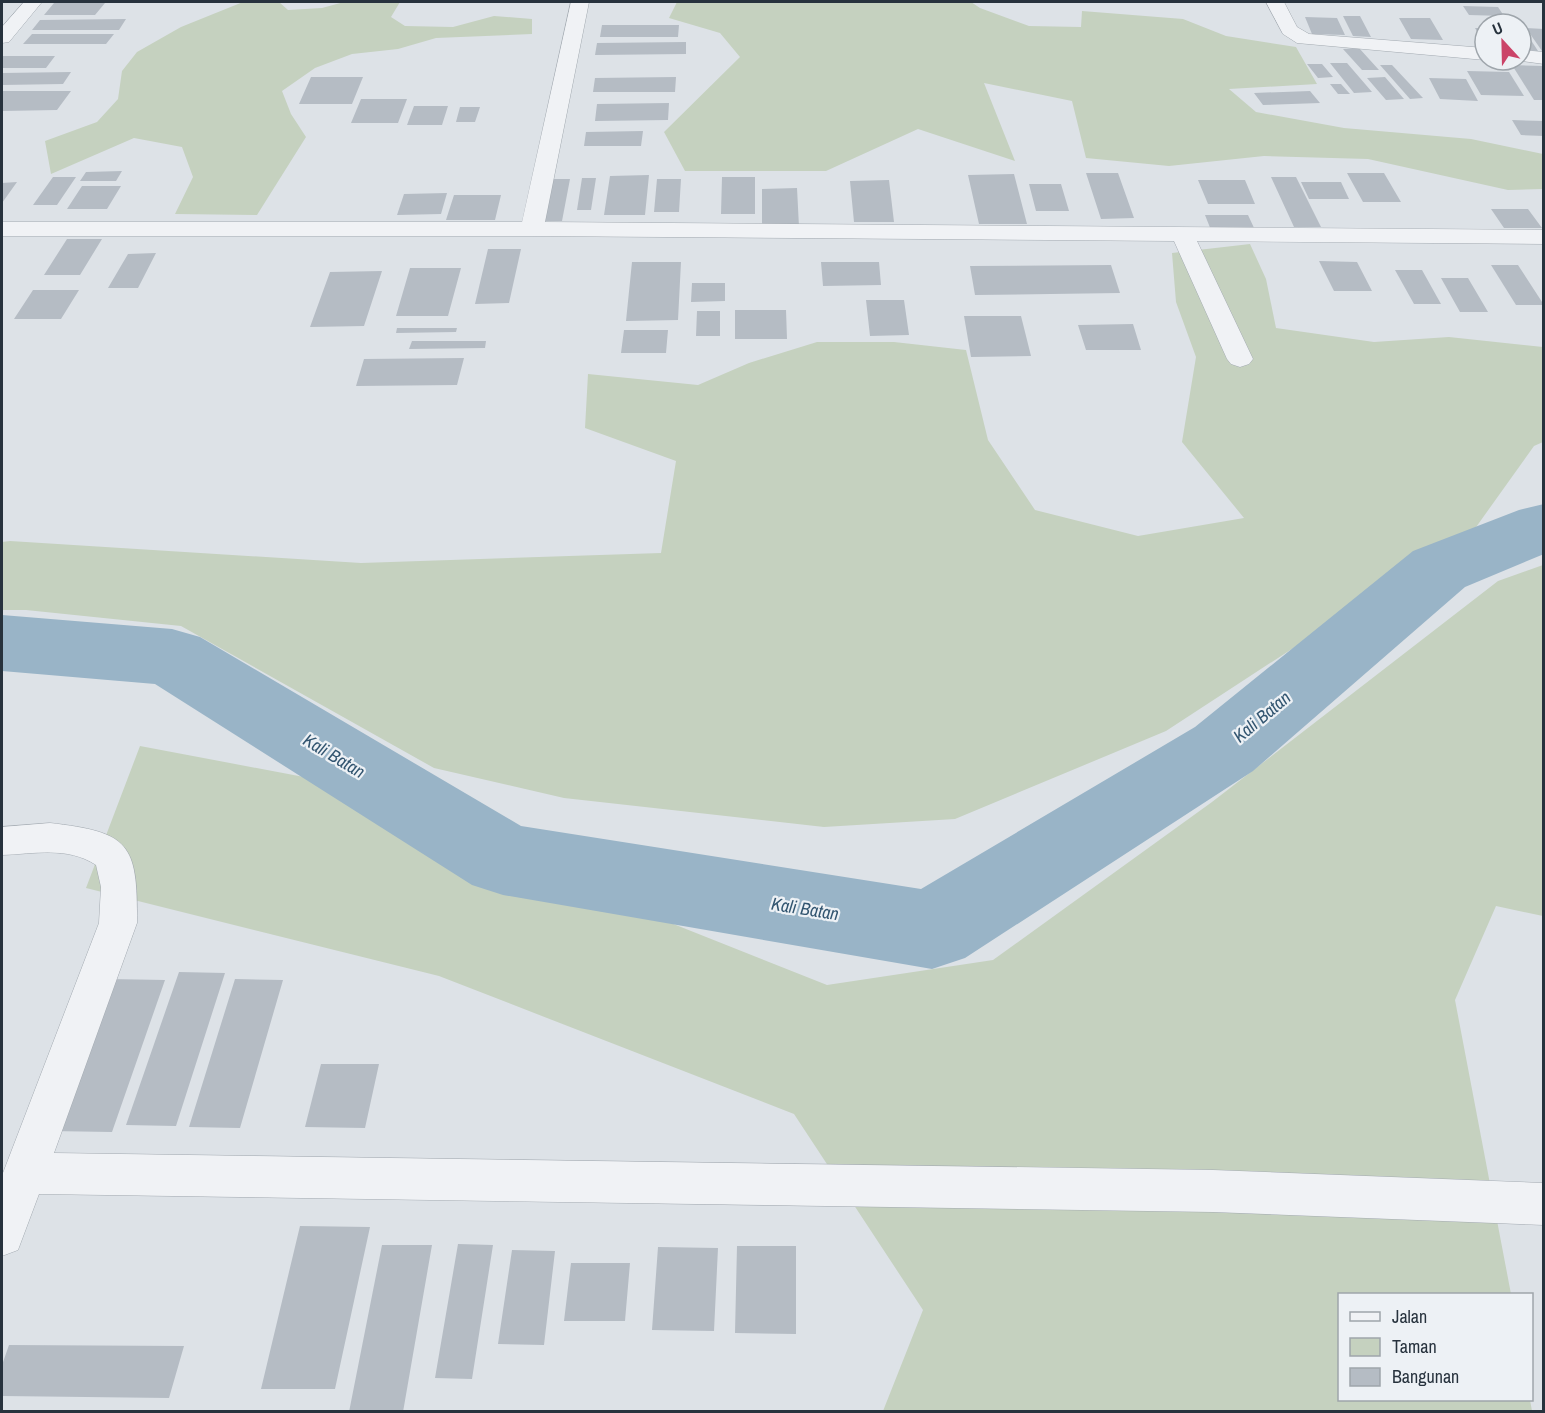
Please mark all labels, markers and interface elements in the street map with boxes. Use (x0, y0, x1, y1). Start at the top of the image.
north arrow (1473, 12, 1533, 72)
text: U (1489, 16, 1506, 40)
water label: Kali Batan (1228, 685, 1296, 748)
water label: Kali Batan (299, 727, 370, 784)
water label: Kali Batan (769, 891, 841, 926)
legend (1338, 1293, 1533, 1401)
text: Jalan (1392, 1304, 1427, 1329)
text: Taman (1392, 1334, 1437, 1359)
text: Bangunan (1392, 1364, 1459, 1389)

